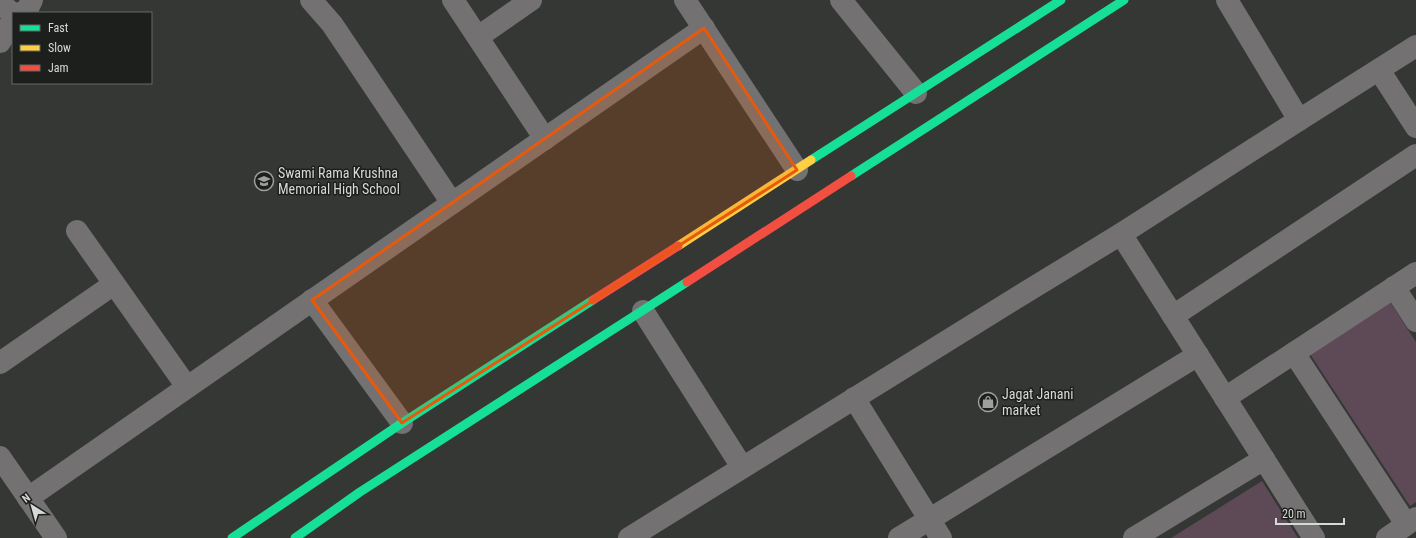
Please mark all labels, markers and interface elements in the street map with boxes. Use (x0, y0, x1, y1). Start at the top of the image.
legend (12, 12, 152, 84)
text: Fast (48, 21, 69, 35)
text: Slow (48, 41, 71, 55)
text: Jam (48, 61, 69, 75)
place label: Swami Rama Krushna Memorial High School (278, 165, 400, 197)
school or university icon: Swami Rama Krushna Memorial High School (253, 170, 275, 192)
place label: Jagat Janani market (1002, 386, 1073, 418)
shop icon: Jagat Janani market (977, 391, 999, 413)
north arrow (12, 486, 52, 526)
text: N (20, 491, 33, 506)
scale bar (1276, 500, 1344, 526)
text: 20 m (1282, 507, 1306, 521)

